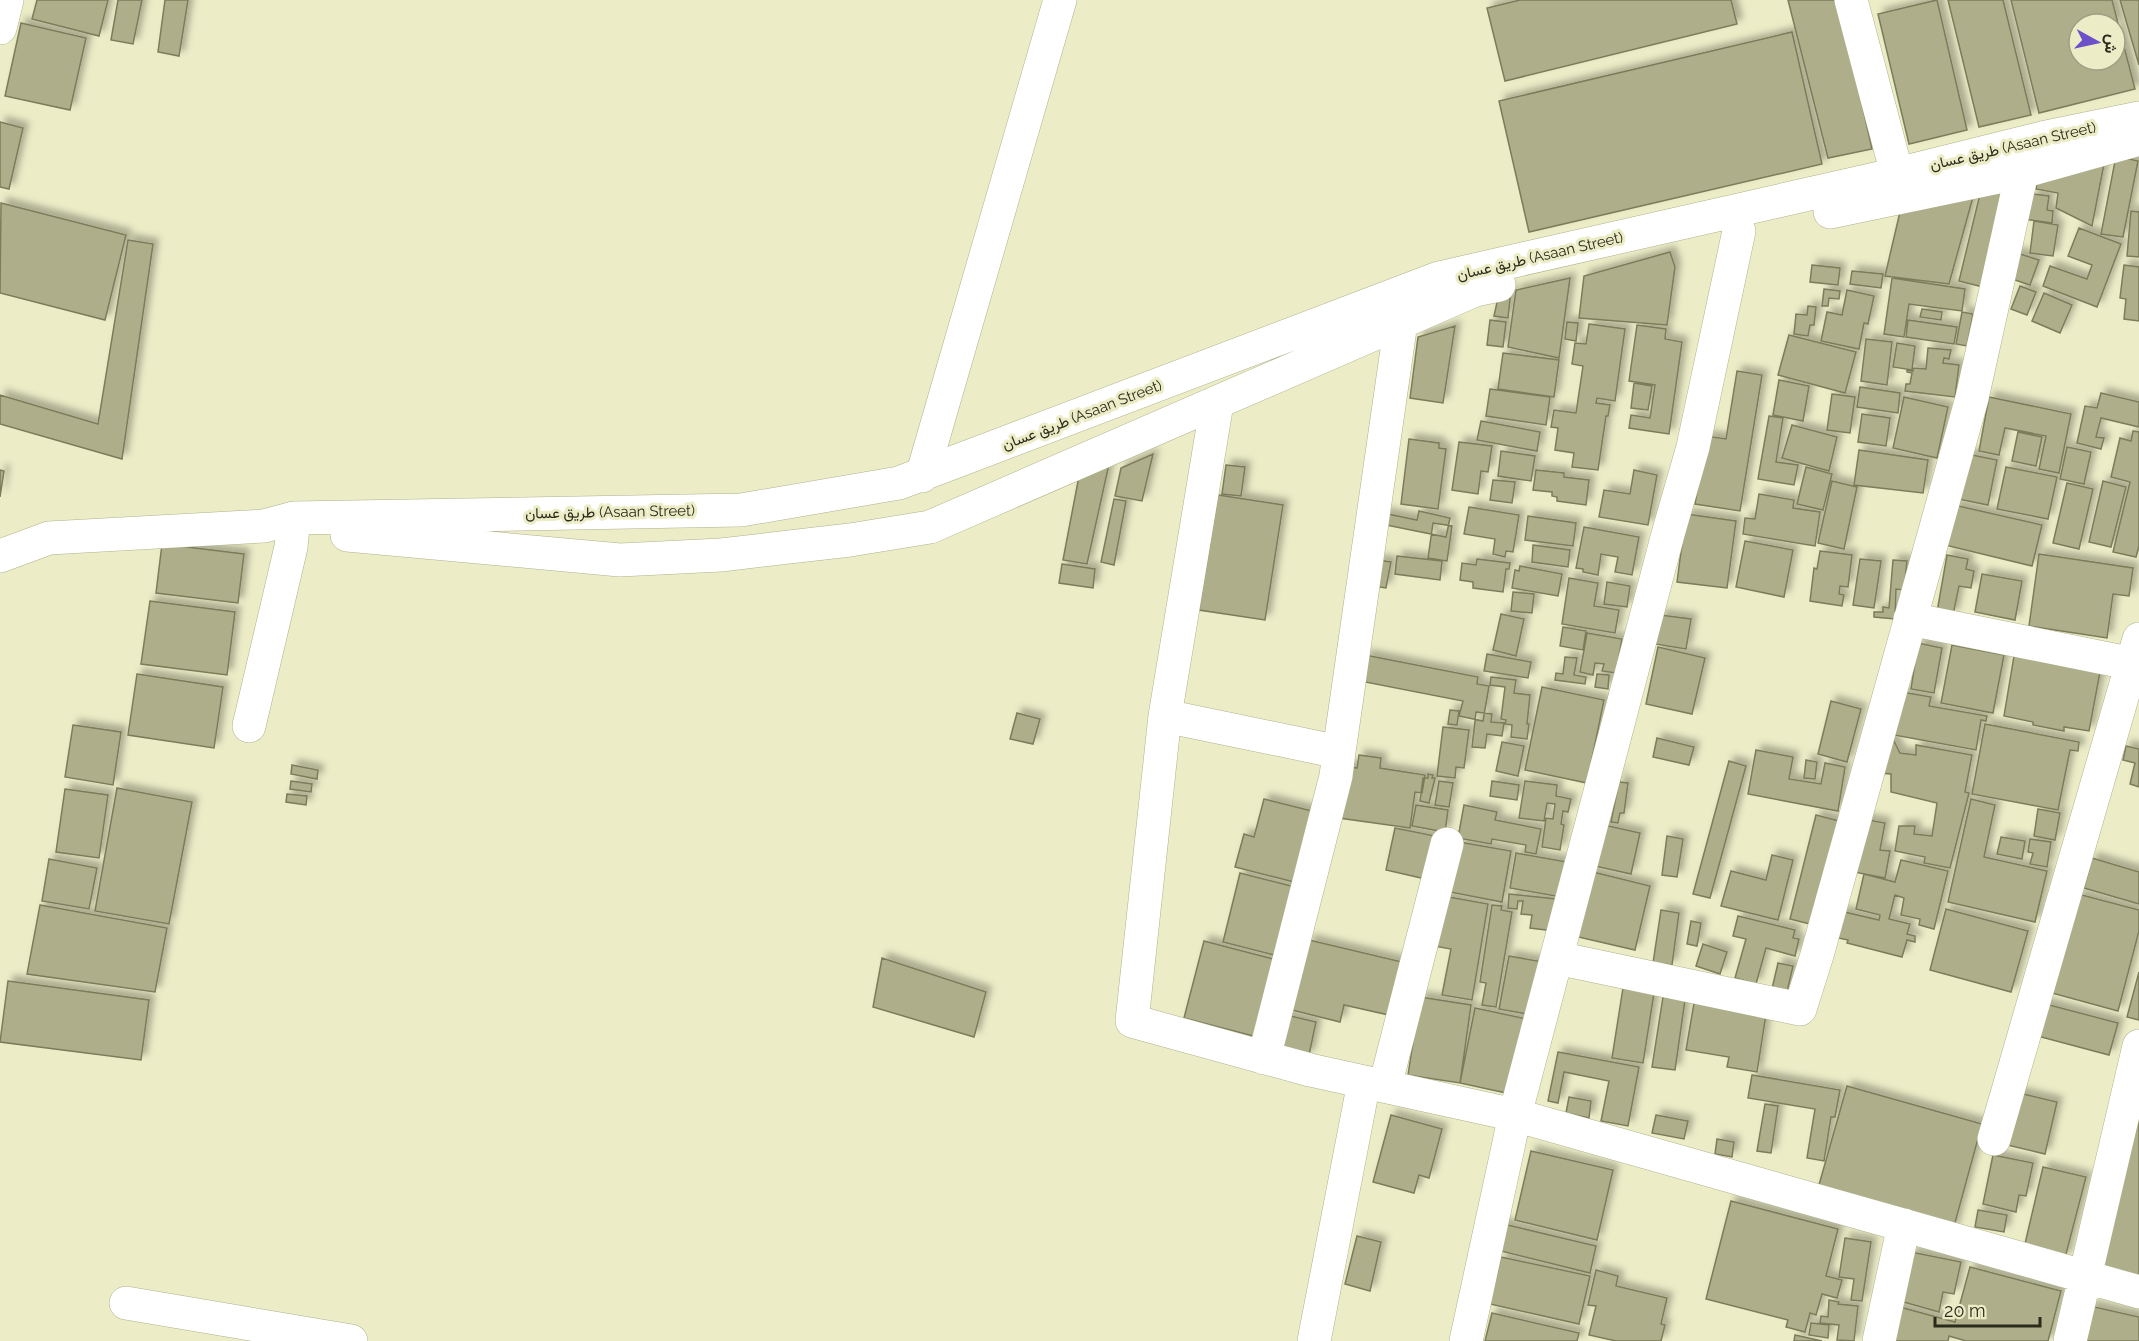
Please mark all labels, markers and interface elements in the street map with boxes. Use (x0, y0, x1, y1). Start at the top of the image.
north arrow (2067, 12, 2127, 72)
text: ش (2101, 33, 2122, 55)
street label: طريق عسان (Asaan Street) (1928, 118, 2098, 175)
street label: طريق عسان (Asaan Street) (1455, 228, 1625, 285)
street label: طريق عسان (Asaan Street) (999, 376, 1165, 455)
street label: طريق عسان (Asaan Street) (525, 502, 695, 523)
scale bar (1935, 1290, 2040, 1328)
text: 20 m (1944, 1300, 1986, 1321)

